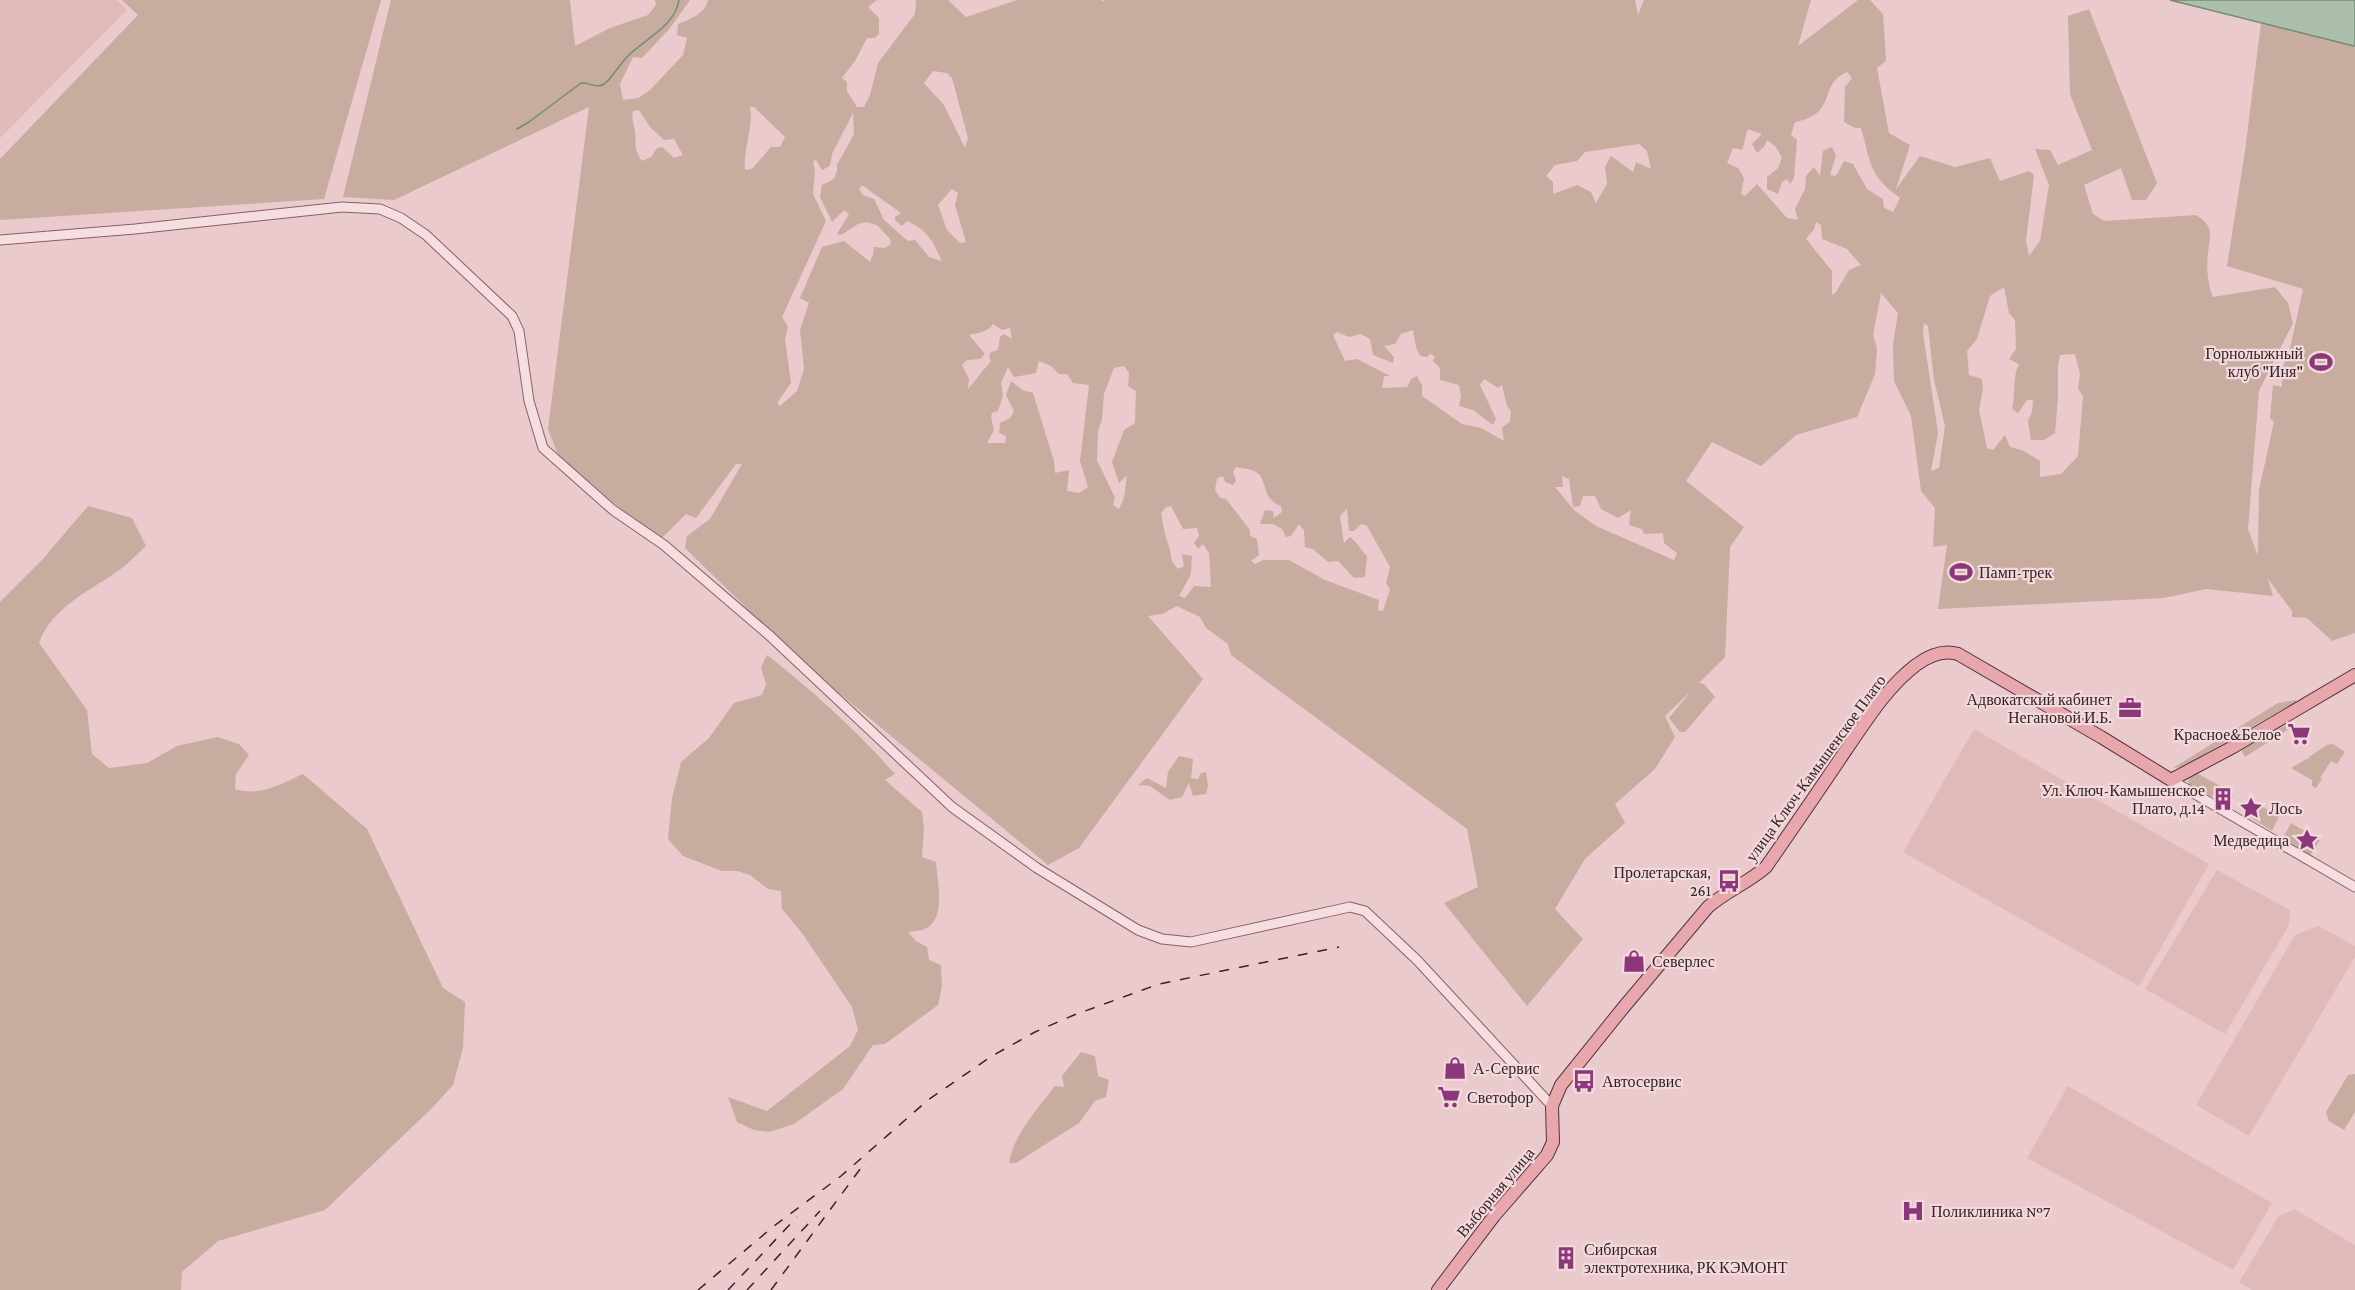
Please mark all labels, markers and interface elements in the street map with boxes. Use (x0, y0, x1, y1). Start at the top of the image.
place label: Горнолыжный клуб "Иня" (2205, 345, 2303, 381)
sports icon: Горнолыжный клуб "Иня" (2308, 349, 2334, 375)
sports icon: Памп-трек (1948, 559, 1974, 585)
place label: Памп-трек (1979, 564, 2052, 582)
street label: улица Ключ-Камышенское Плато (1742, 672, 1890, 865)
place label: Адвокатский кабинет Негановой И.Б. (1966, 691, 2112, 726)
office icon: Адвокатский кабинет Негановой И.Б. (2117, 695, 2143, 721)
supermarket icon: Красное&Белое (2286, 721, 2312, 747)
place label: Красное&Белое (2174, 726, 2281, 744)
place label: Ул. Ключ-Камышенское Плато, д.14 (2041, 782, 2205, 818)
building icon: Ул. Ключ-Камышенское Плато, д.14 (2210, 786, 2236, 812)
place icon: Лось (2238, 795, 2264, 821)
place label: Лось (2269, 800, 2302, 817)
place icon: Медведица (2294, 827, 2320, 853)
place label: Медведица (2213, 832, 2289, 850)
place label: Пролетарская, 261 (1614, 864, 1711, 899)
bus stop icon: Пролетарская, 261 (1716, 868, 1742, 894)
shop icon: Северлес (1621, 948, 1647, 974)
place label: Северлес (1652, 953, 1715, 971)
shop icon: А-Сервис (1442, 1055, 1468, 1081)
place label: А-Сервис (1473, 1060, 1540, 1078)
bus stop icon: Автосервис (1571, 1068, 1597, 1094)
place label: Автосервис (1602, 1073, 1682, 1091)
supermarket icon: Светофор (1436, 1084, 1462, 1110)
place label: Светофор (1467, 1089, 1533, 1107)
street label: Выборная улица (1453, 1144, 1538, 1241)
hospital icon: Поликлиника №7 (1900, 1198, 1926, 1224)
place label: Поликлиника №7 (1931, 1203, 2051, 1220)
place label: Сибирская электротехника, РК КЭМОНТ (1584, 1241, 1788, 1277)
building icon: Сибирская электротехника, РК КЭМОНТ (1553, 1245, 1579, 1271)

